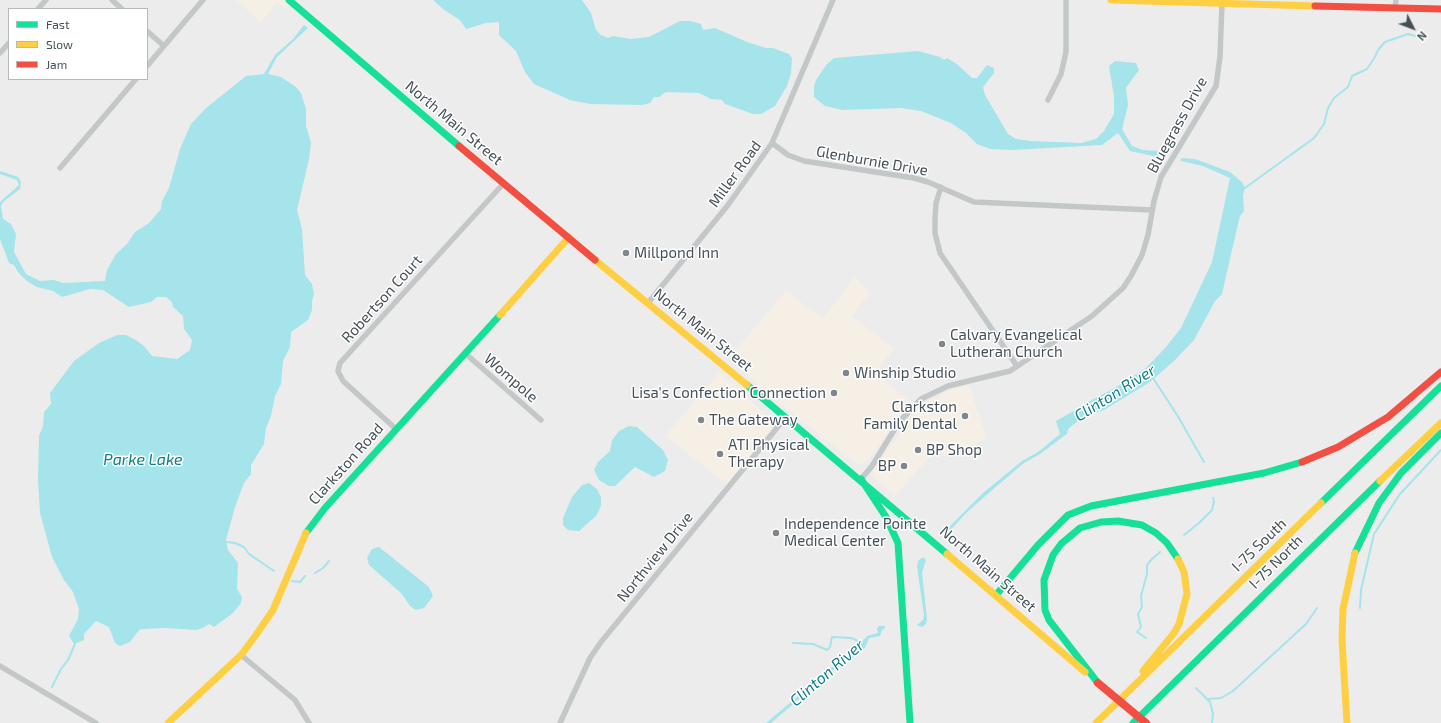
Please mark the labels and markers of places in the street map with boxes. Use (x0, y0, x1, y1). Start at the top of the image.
place label: Millpond Inn (634, 244, 719, 262)
marker: Millpond Inn (621, 248, 631, 258)
place label: Calvary Evangelical Lutheran Church (950, 326, 1082, 361)
marker: Calvary Evangelical Lutheran Church (937, 339, 947, 349)
place label: Winship Studio (854, 364, 956, 382)
marker: Winship Studio (841, 368, 851, 378)
place label: Lisa's Confection Connection (631, 384, 826, 402)
marker: Lisa's Confection Connection (829, 388, 839, 398)
place label: Clarkston Family Dental (864, 398, 957, 433)
place label: The Gateway (709, 411, 798, 429)
marker: Clarkston Family Dental (960, 411, 970, 421)
marker: The Gateway (696, 415, 706, 425)
place label: ATI Physical Therapy (728, 436, 809, 471)
place label: BP Shop (926, 441, 982, 459)
marker: BP Shop (913, 445, 923, 455)
marker: ATI Physical Therapy (715, 449, 725, 459)
place label: BP (878, 457, 896, 475)
marker: BP (899, 461, 909, 471)
place label: Independence Pointe Medical Center (784, 515, 926, 550)
marker: Independence Pointe Medical Center (771, 528, 781, 538)

